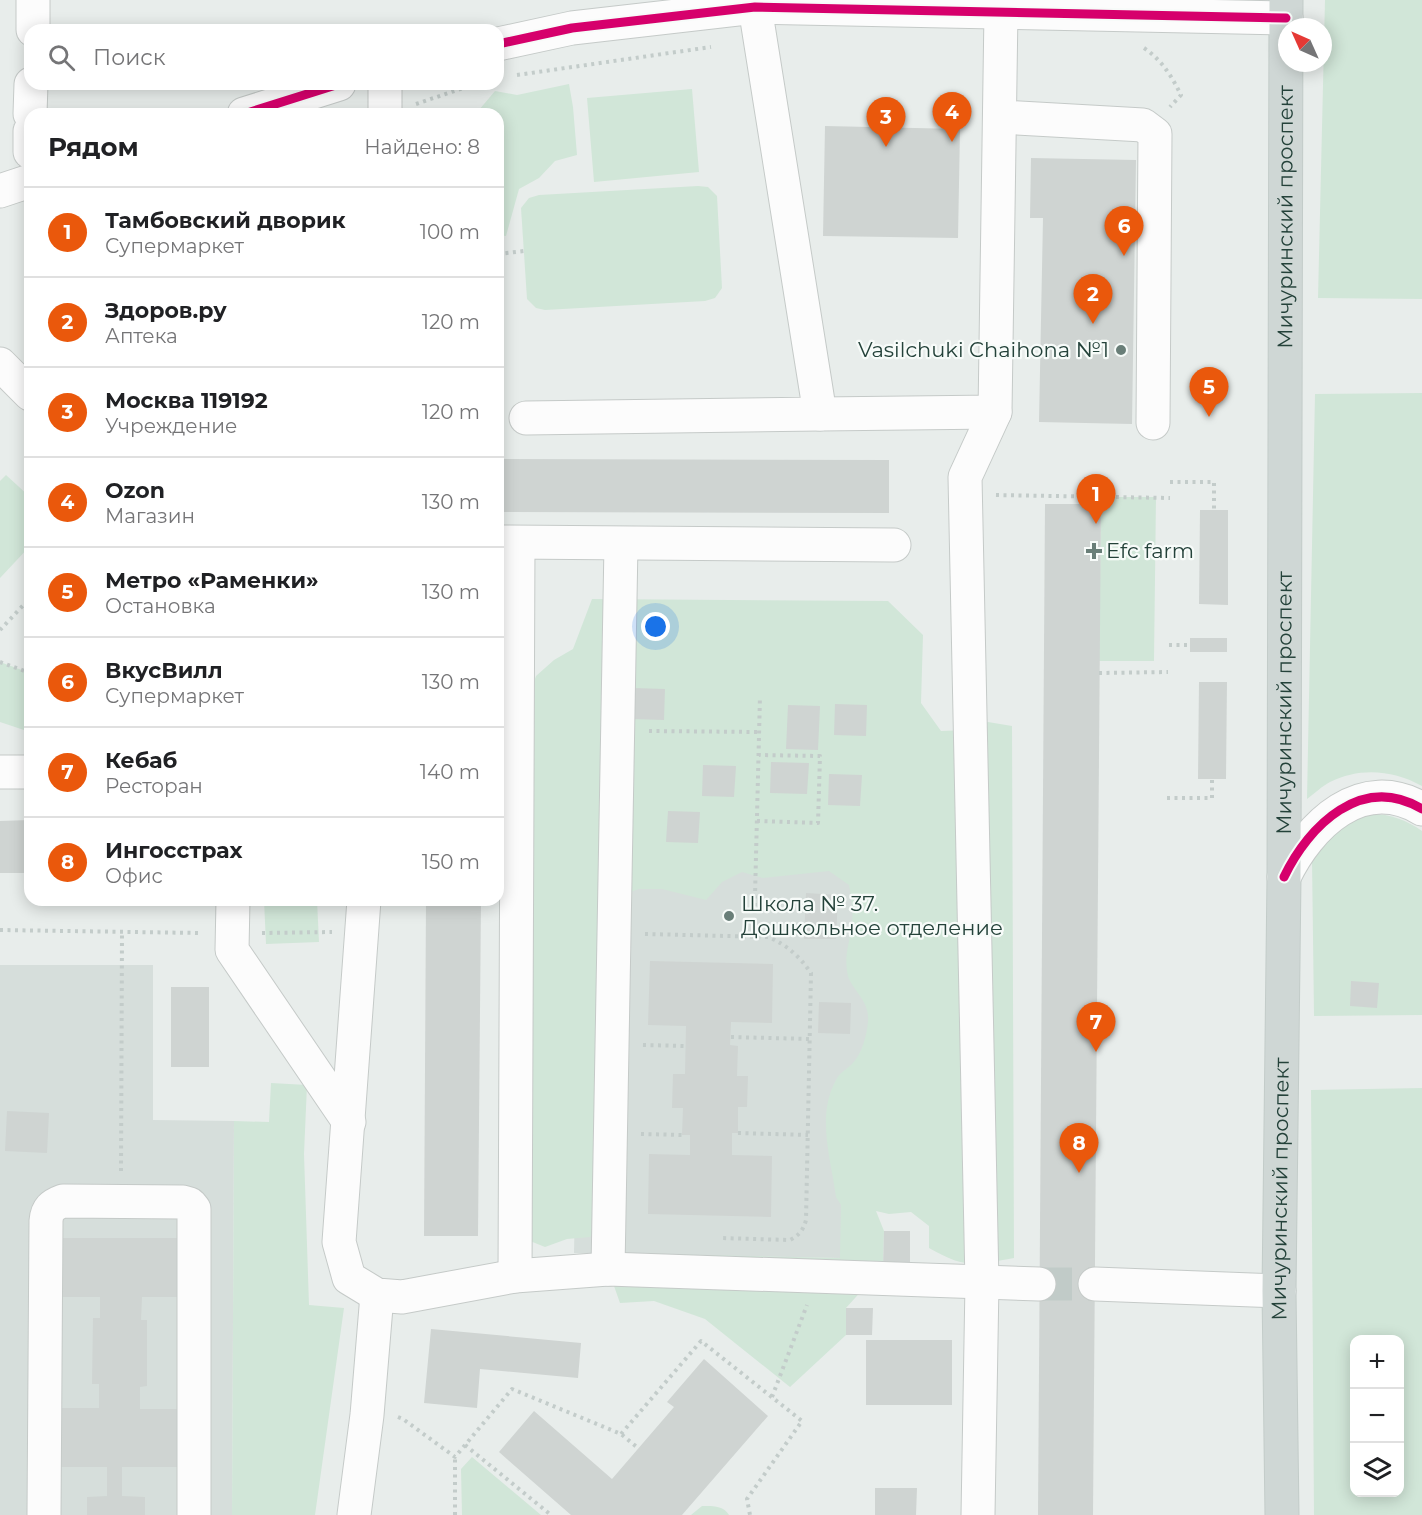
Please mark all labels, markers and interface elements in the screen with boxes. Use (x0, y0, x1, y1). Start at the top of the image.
north arrow (1278, 18, 1332, 72)
search box (24, 24, 504, 90)
icon: search (45, 41, 78, 74)
text: Поиск (93, 44, 165, 71)
street label: Мичуринский проспект (1272, 85, 1298, 349)
pin: 4 (932, 92, 972, 142)
pin: 3 (866, 98, 906, 147)
text: Рядом (48, 131, 139, 163)
text: Найдено: 8 (364, 135, 480, 159)
pin: 6 (1104, 206, 1144, 256)
text: Тамбовский дворик (105, 207, 346, 234)
text: 1 (64, 220, 71, 244)
text: 100 m (420, 220, 480, 244)
text: Супермаркет (105, 234, 244, 258)
pin: 2 (1074, 274, 1112, 324)
text: Здоров.ру (105, 297, 227, 324)
text: 2 (62, 310, 73, 334)
text: 120 m (422, 310, 480, 334)
text: Аптека (105, 324, 178, 348)
place label: Vasilchuki Chaihona №1 (858, 337, 1109, 362)
marker: Vasilchuki Chaihona №1 (1114, 343, 1128, 357)
pin: 5 (1190, 368, 1228, 417)
text: Москва 119192 (105, 387, 268, 414)
text: 3 (62, 400, 73, 424)
text: 120 m (422, 400, 480, 424)
text: Учреждение (105, 414, 237, 438)
pin: 1 (1076, 474, 1116, 524)
text: Ozon (105, 477, 165, 504)
text: 4 (61, 490, 74, 514)
text: 130 m (422, 490, 480, 514)
text: Магазин (105, 504, 195, 528)
place label: Efc farm (1106, 538, 1194, 563)
marker: Efc farm (1087, 544, 1101, 558)
text: Метро «Раменки» (105, 567, 319, 594)
street label: Мичуринский проспект (1271, 571, 1297, 835)
text: 5 (62, 580, 73, 604)
text: 130 m (422, 580, 480, 604)
text: Остановка (105, 594, 216, 618)
your location (641, 612, 670, 641)
text: ВкусВилл (105, 657, 223, 684)
text: 6 (61, 670, 74, 694)
text: 130 m (422, 670, 480, 694)
text: Супермаркет (105, 684, 244, 708)
text: Кебаб (105, 747, 177, 774)
text: 7 (61, 760, 74, 784)
text: 140 m (420, 760, 480, 784)
text: Ресторан (105, 774, 203, 798)
text: Ингосстрах (105, 837, 243, 864)
text: 8 (61, 850, 74, 874)
text: 150 m (422, 850, 480, 874)
text: Офис (105, 864, 163, 888)
place label: Школа № 37. Дошкольное отделение (741, 891, 1003, 940)
marker: Школа № 37. Дошкольное отделение (722, 909, 736, 923)
pin: 7 (1076, 1002, 1116, 1052)
street label: Мичуринский проспект (1266, 1057, 1294, 1321)
pin: 8 (1060, 1124, 1098, 1173)
map controls (1350, 1335, 1404, 1497)
button: + (1350, 1335, 1404, 1389)
button: − (1350, 1389, 1404, 1443)
button: layers (1350, 1443, 1404, 1497)

